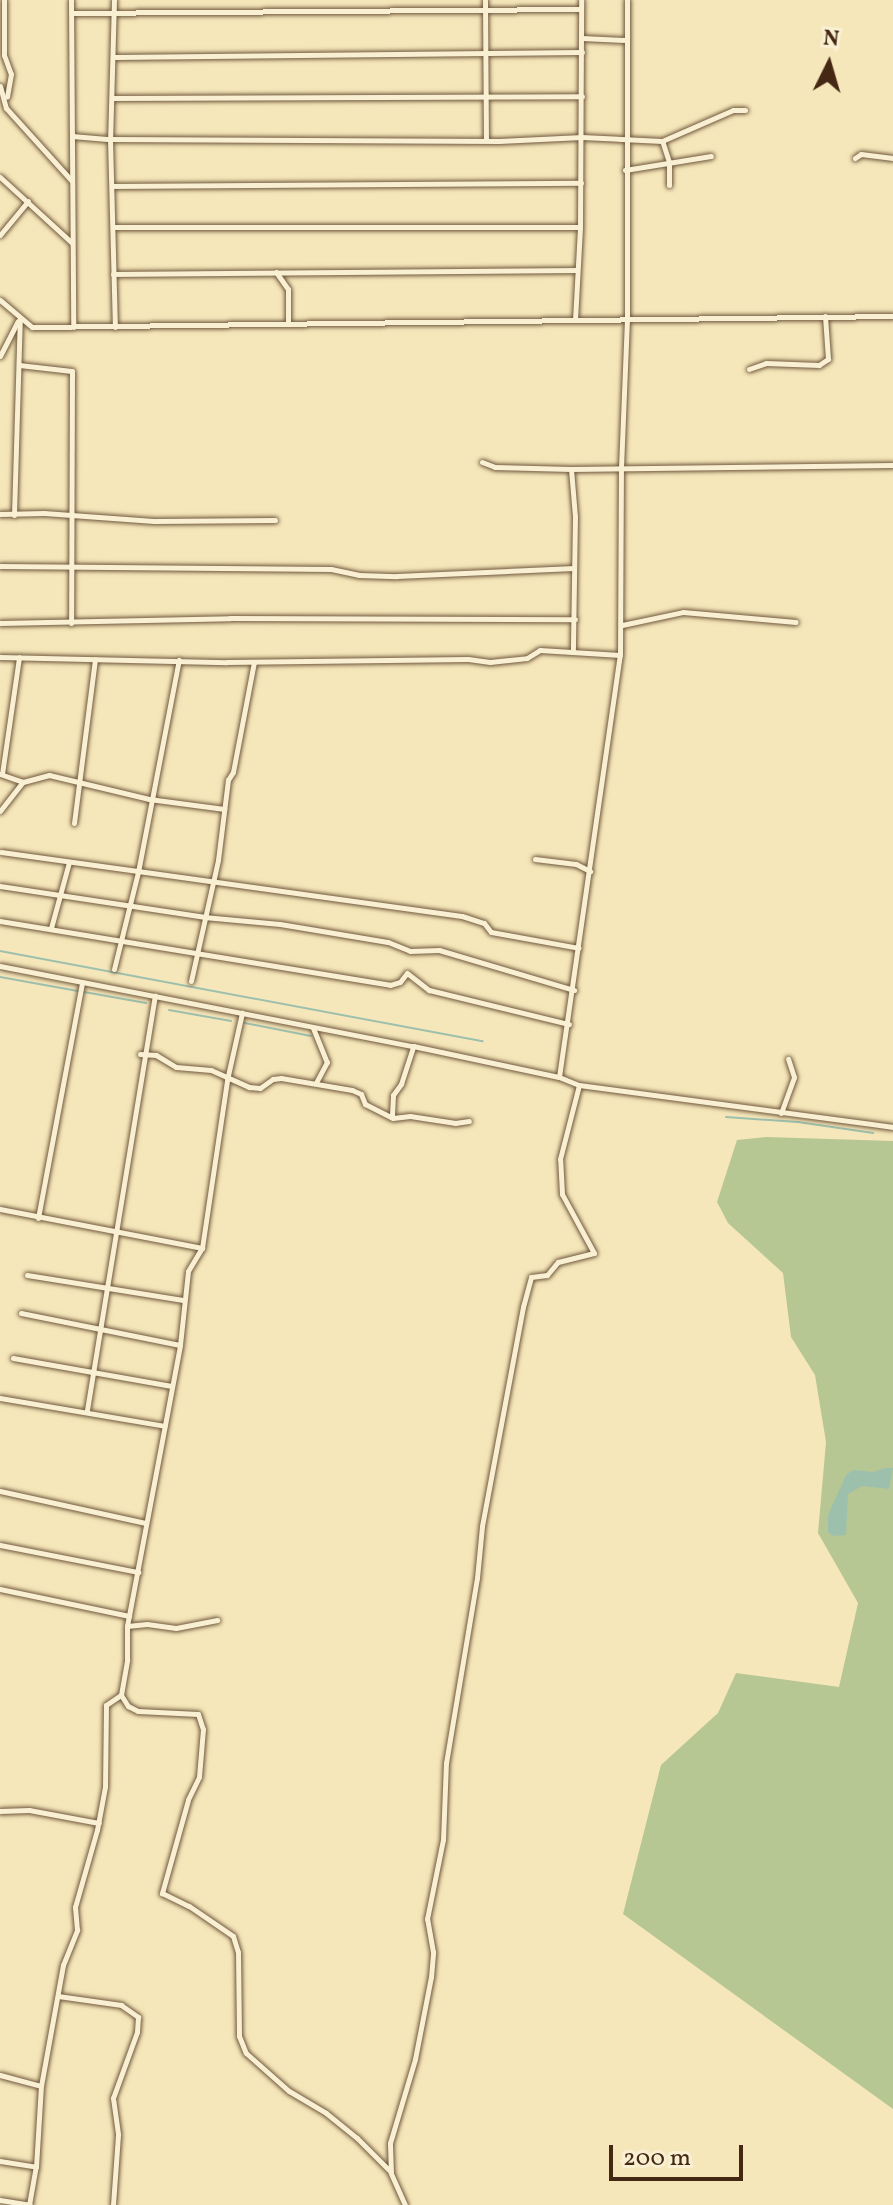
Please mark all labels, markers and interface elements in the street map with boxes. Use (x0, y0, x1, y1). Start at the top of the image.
text: N (822, 23, 840, 56)
north arrow (789, 24, 869, 104)
scale bar (613, 2129, 747, 2179)
text: 200 m (623, 2142, 691, 2176)

